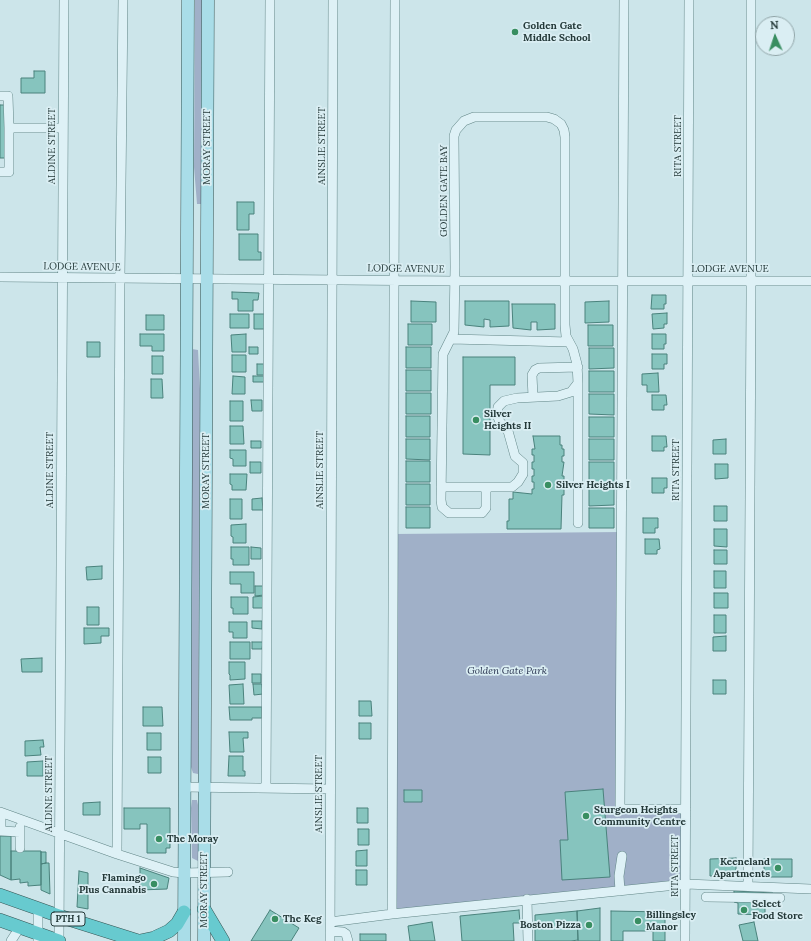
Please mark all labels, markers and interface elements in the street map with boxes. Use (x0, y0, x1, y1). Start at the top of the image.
north arrow (755, 16, 795, 56)
text: N (770, 18, 779, 32)
place label: Golden Gate Middle School (523, 20, 591, 44)
marker: Golden Gate Middle School (510, 27, 520, 37)
street label: AINSLIE STREET (316, 107, 328, 185)
street label: ALDINE STREET (46, 108, 58, 184)
street label: MORAY STREET (201, 109, 213, 185)
street label: RITA STREET (672, 115, 684, 177)
street label: GOLDEN GATE BAY (438, 145, 450, 237)
street label: LODGE AVENUE (43, 260, 121, 274)
street label: LODGE AVENUE (367, 262, 445, 276)
street label: LODGE AVENUE (691, 263, 769, 275)
place label: Silver Heights II (484, 408, 531, 432)
marker: Silver Heights II (471, 415, 481, 425)
street label: AINSLIE STREET (314, 431, 326, 509)
street label: ALDINE STREET (44, 432, 56, 508)
street label: MORAY STREET (200, 433, 212, 509)
street label: RITA STREET (670, 439, 682, 501)
place label: Silver Heights I (556, 479, 630, 491)
marker: Silver Heights I (543, 480, 553, 490)
park label: Golden Gate Park (467, 665, 547, 677)
street label: AINSLIE STREET (313, 755, 325, 833)
street label: ALDINE STREET (43, 756, 55, 832)
place label: Sturgeon Heights Community Centre (594, 804, 686, 828)
marker: Sturgeon Heights Community Centre (581, 811, 591, 821)
place label: The Moray (167, 833, 218, 845)
marker: The Moray (154, 834, 164, 844)
street label: RITA STREET (669, 835, 681, 897)
street label: MORAY STREET (198, 852, 210, 928)
place label: Keeneland Apartments (713, 856, 770, 880)
marker: Keeneland Apartments (773, 863, 783, 873)
place label: Flamingo Plus Cannabis (79, 872, 146, 896)
marker: Flamingo Plus Cannabis (149, 879, 159, 889)
place label: Select Food Store (752, 898, 803, 922)
marker: Select Food Store (739, 905, 749, 915)
place label: Billingsley Manor (646, 909, 696, 932)
road number: PTH 1 (51, 912, 85, 926)
place label: The Keg (283, 913, 322, 925)
marker: The Keg (270, 914, 280, 924)
marker: Billingsley Manor (633, 916, 643, 926)
place label: Boston Pizza (520, 919, 581, 931)
marker: Boston Pizza (584, 920, 594, 930)

